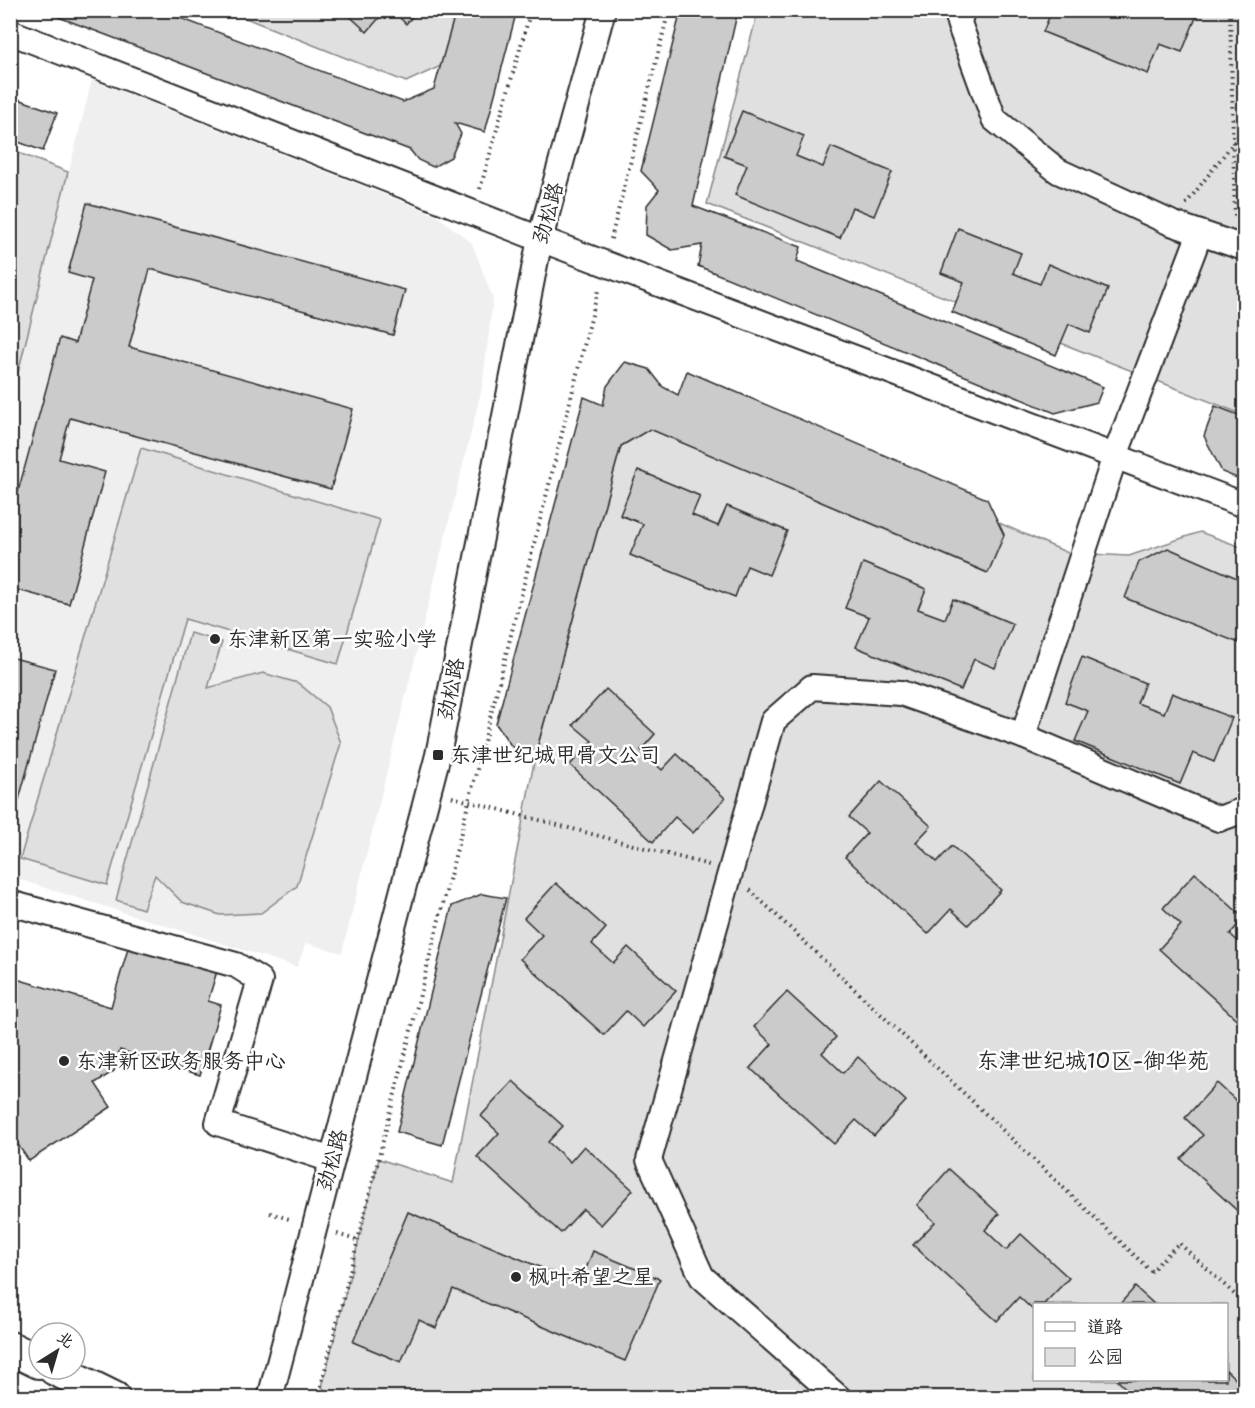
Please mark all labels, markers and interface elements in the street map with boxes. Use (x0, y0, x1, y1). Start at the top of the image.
street label: 劲松路 (526, 179, 570, 247)
place label: 东津新区第一实验小学 (227, 625, 437, 653)
marker: 东津新区第一实验小学 (208, 632, 222, 646)
street label: 劲松路 (431, 655, 471, 723)
place label: 东津世纪城甲骨文公司 (450, 741, 660, 769)
marker: 东津世纪城甲骨文公司 (431, 748, 445, 762)
district label: 东津世纪城10区-御华苑 (977, 1046, 1209, 1075)
place label: 东津新区政务服务中心 (76, 1047, 286, 1075)
marker: 东津新区政务服务中心 (57, 1054, 71, 1068)
street label: 劲松路 (310, 1126, 354, 1194)
place label: 枫叶希望之星 (528, 1263, 654, 1291)
marker: 枫叶希望之星 (509, 1270, 523, 1284)
legend (1033, 1303, 1228, 1381)
text: 道路 (1087, 1315, 1123, 1339)
north arrow (27, 1321, 87, 1381)
text: 北 (53, 1326, 78, 1353)
text: 公园 (1087, 1345, 1123, 1369)

